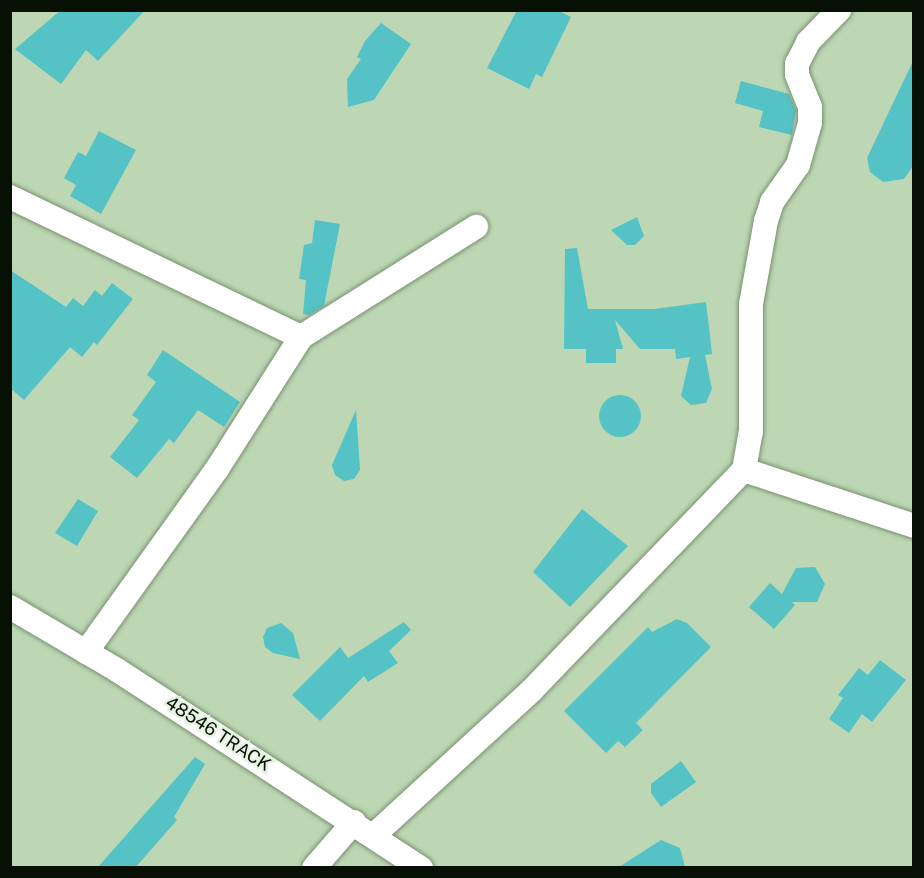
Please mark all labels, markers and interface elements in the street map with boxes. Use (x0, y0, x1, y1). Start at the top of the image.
street label: 48546 TRACK (161, 692, 275, 776)

